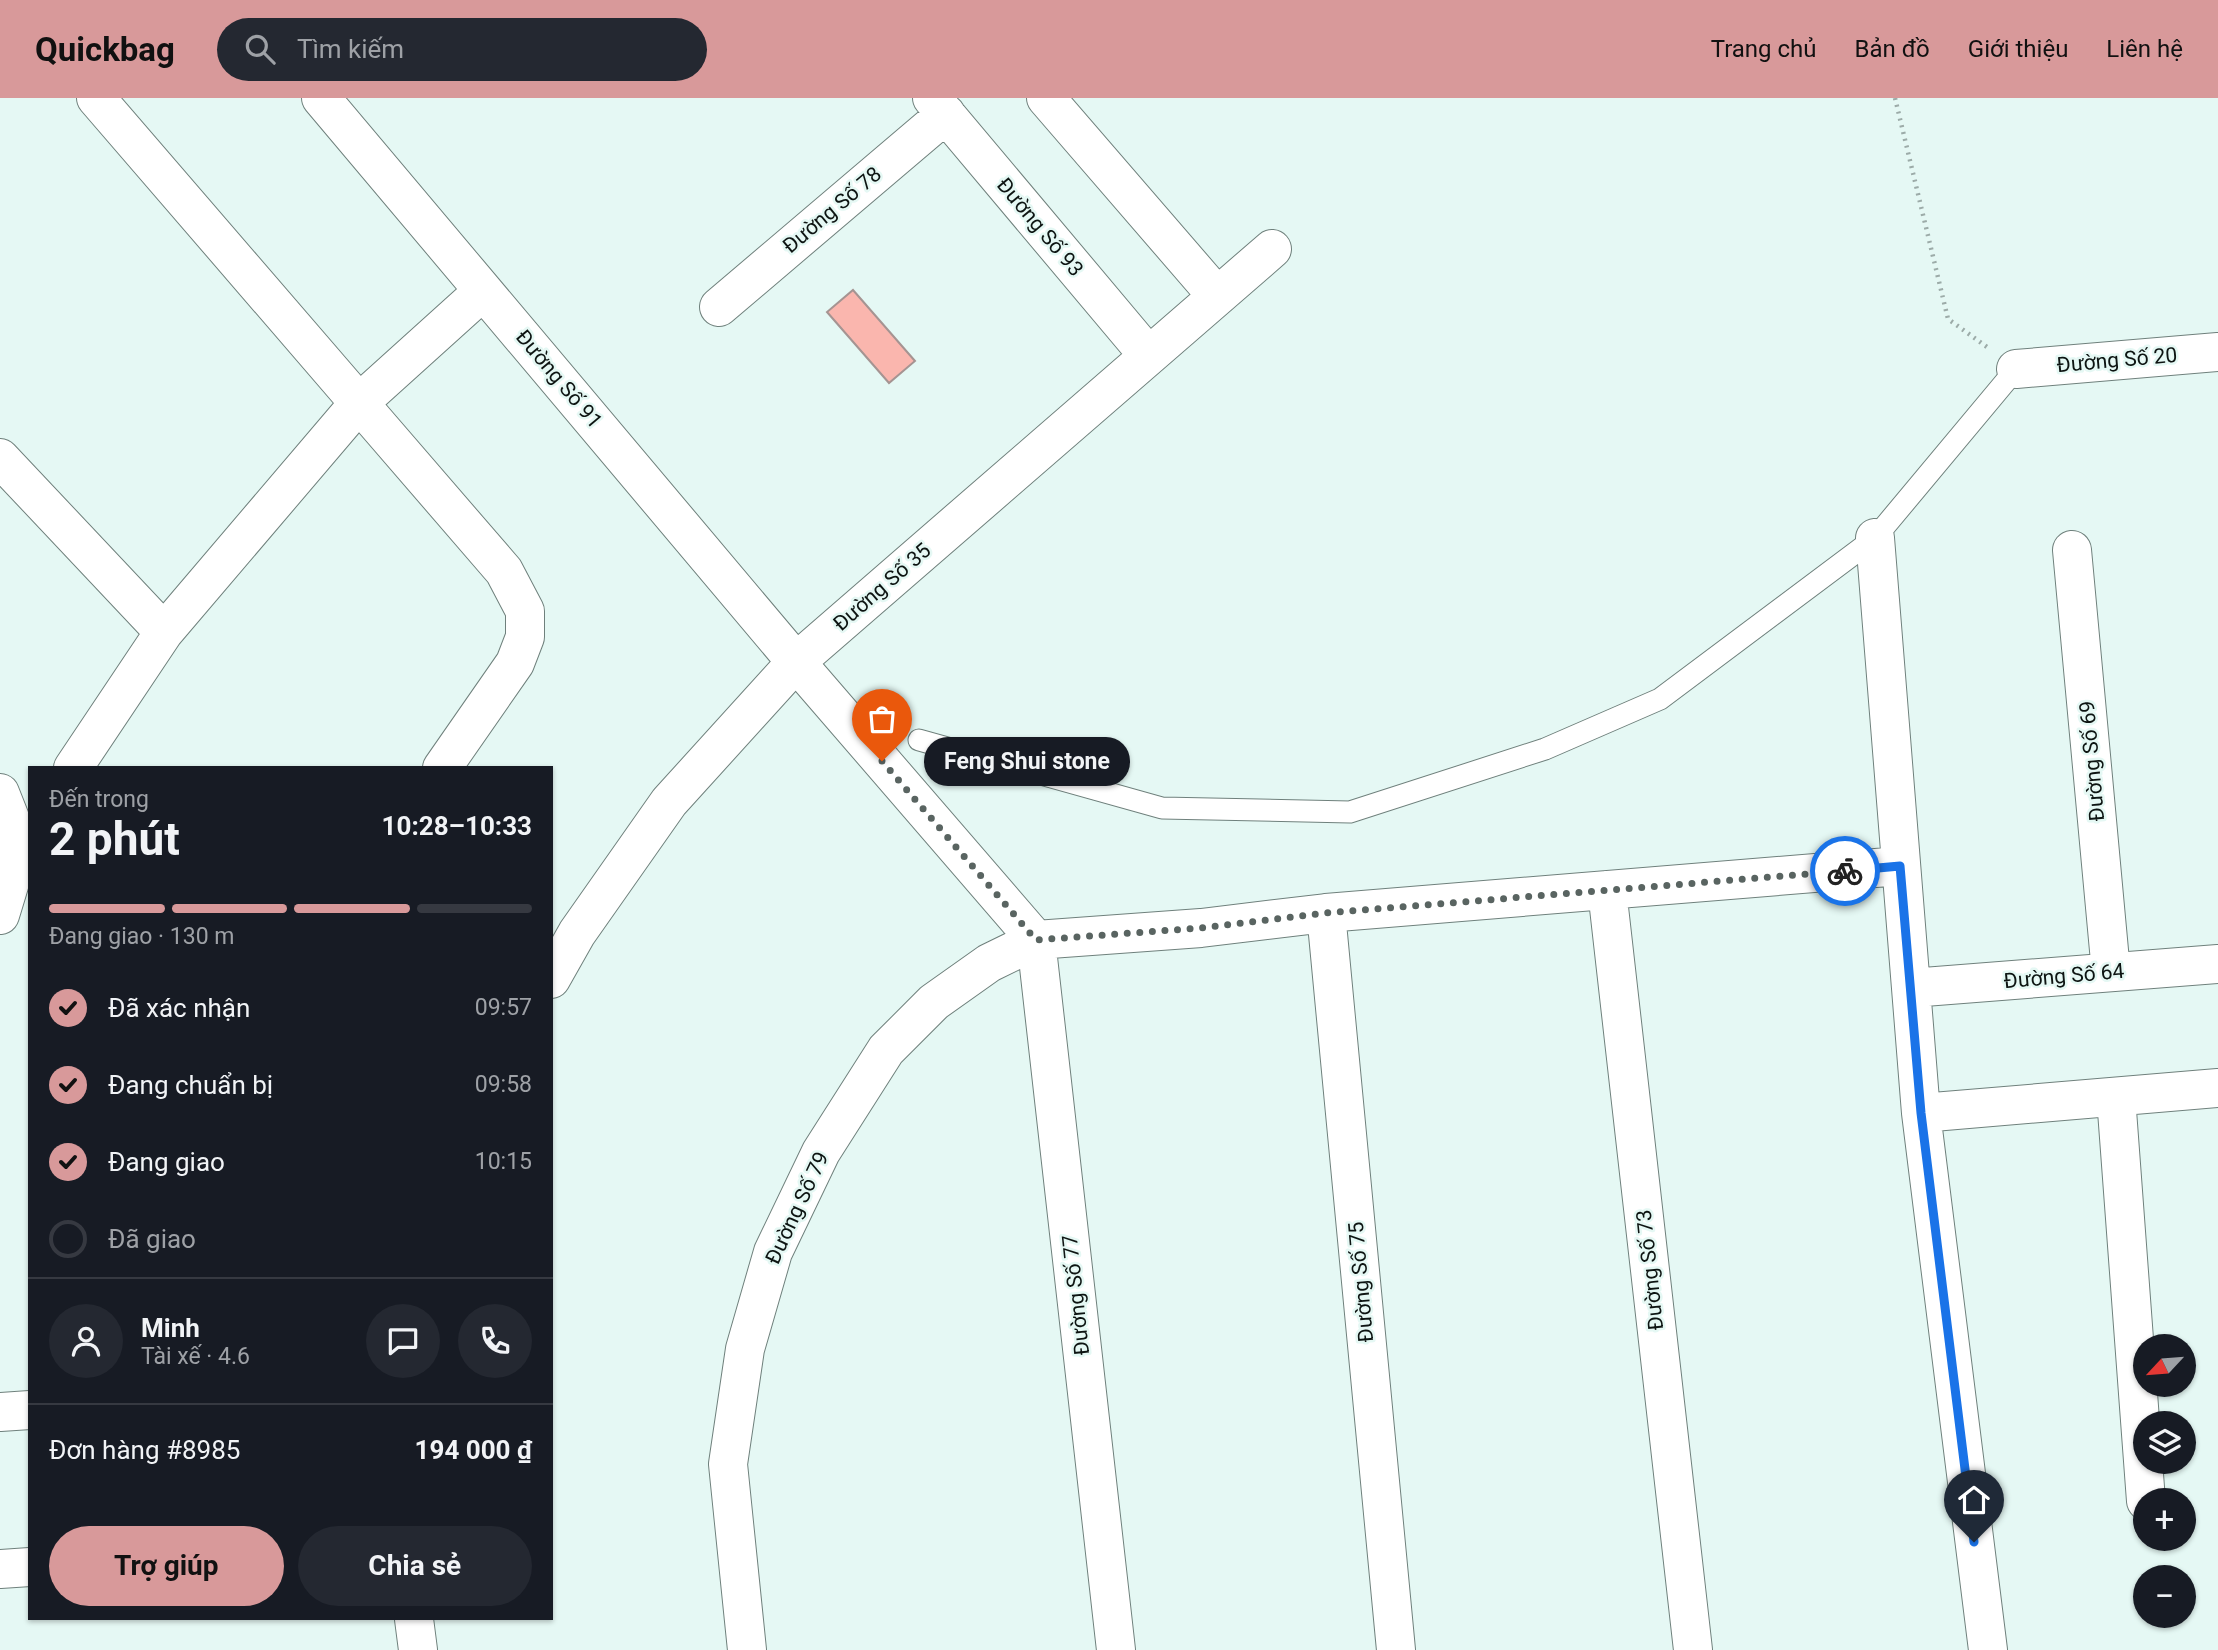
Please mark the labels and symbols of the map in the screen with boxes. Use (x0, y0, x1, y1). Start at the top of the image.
street label: Đường Số 78 (778, 162, 886, 258)
street label: Đường Số 93 (992, 173, 1088, 281)
street label: Đường Số 91 (511, 325, 607, 433)
street label: Đường Số 20 (2056, 343, 2178, 377)
street label: Đường Số 35 (828, 538, 936, 636)
pin (852, 689, 912, 761)
street label: Đường Số 69 (2075, 700, 2109, 822)
callout: Feng Shui stone (924, 736, 1130, 786)
courier (1810, 836, 1880, 906)
street label: Đường Số 64 (2003, 959, 2125, 993)
street label: Đường Số 79 (761, 1148, 833, 1268)
street label: Đường Số 73 (1632, 1209, 1668, 1331)
street label: Đường Số 75 (1344, 1221, 1378, 1343)
street label: Đường Số 77 (1058, 1234, 1094, 1356)
north arrow (2133, 1334, 2196, 1396)
pin (1944, 1470, 2004, 1542)

